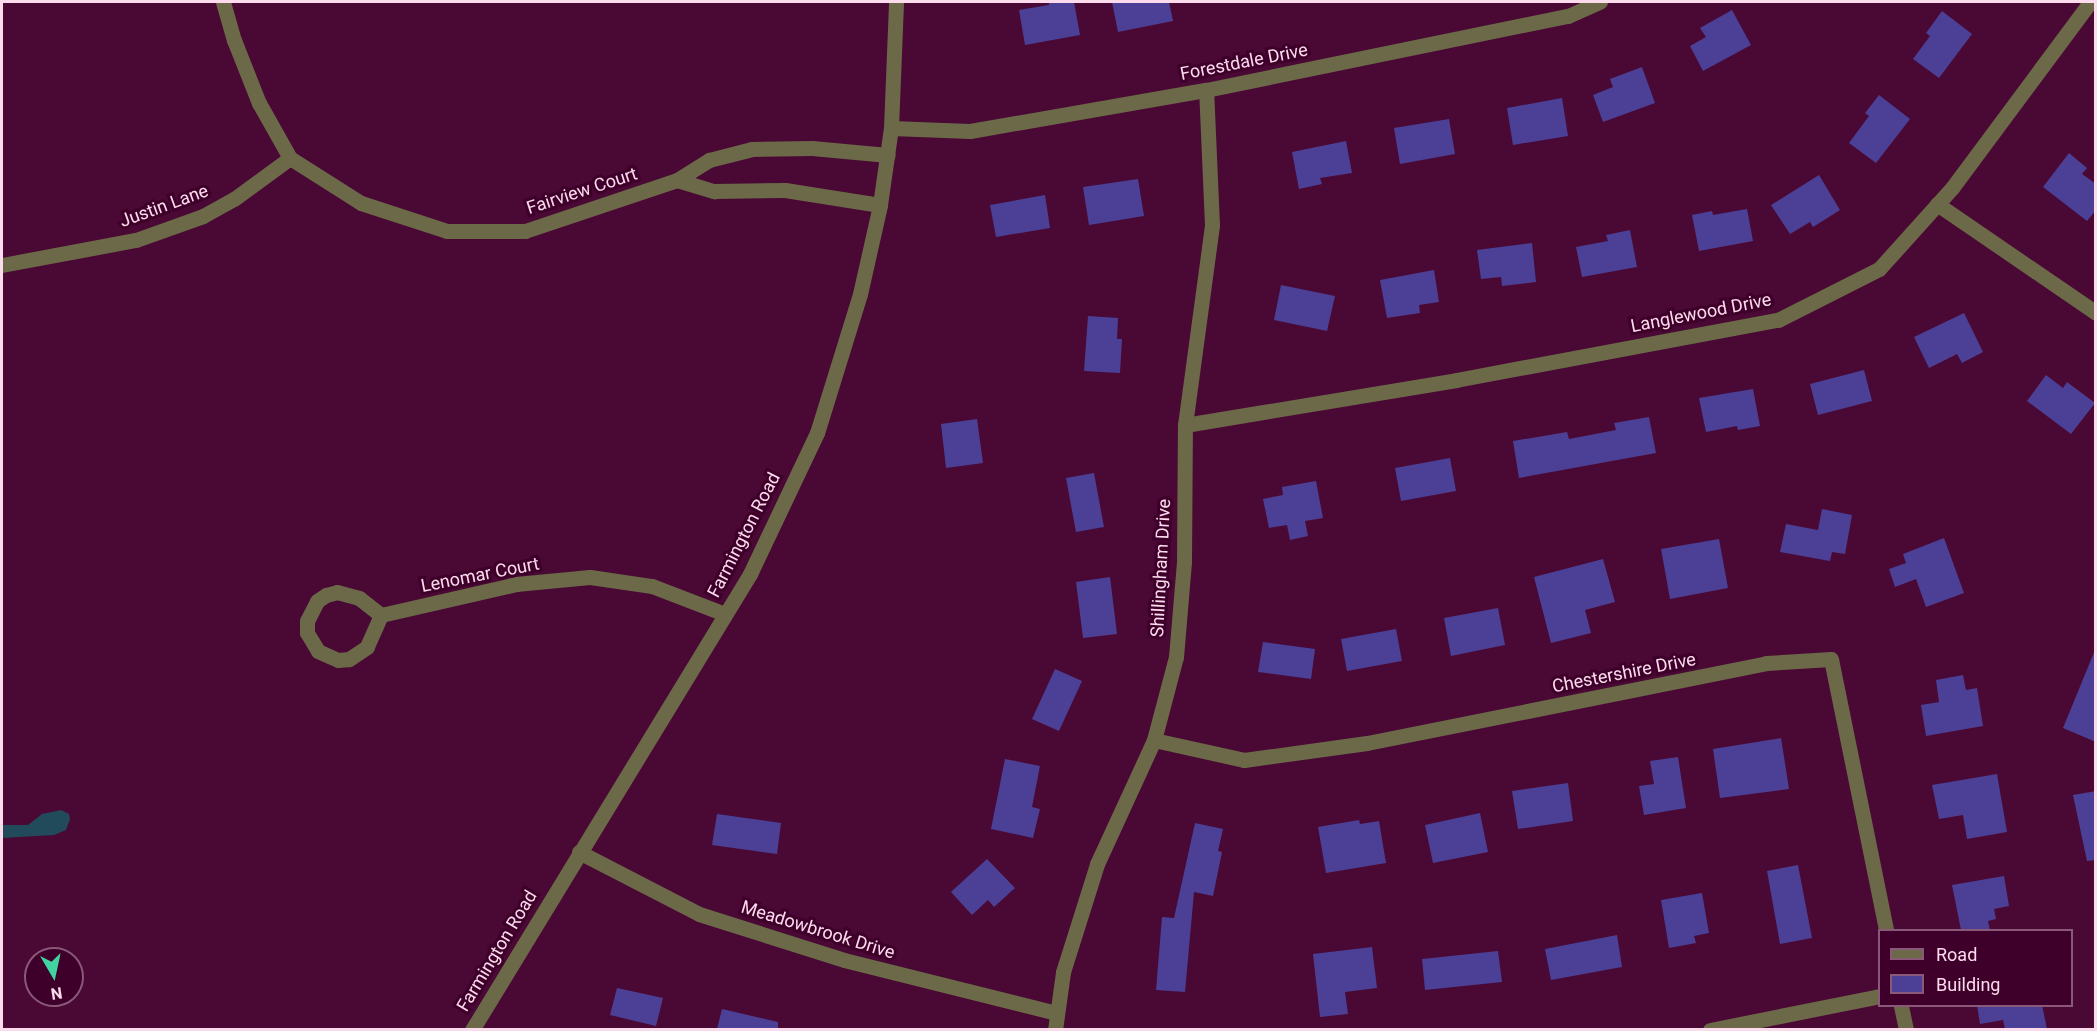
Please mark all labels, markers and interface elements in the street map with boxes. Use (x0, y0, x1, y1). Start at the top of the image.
street label: Forestdale Drive (1178, 39, 1310, 85)
street label: Fairview Court (524, 163, 640, 219)
street label: Justin Lane (117, 180, 211, 232)
street label: Langlewood Drive (1629, 289, 1773, 337)
street label: Farmington Road (703, 469, 785, 601)
street label: Shillingham Drive (1147, 498, 1175, 638)
street label: Lenomar Court (419, 553, 541, 597)
street label: Chestershire Drive (1550, 648, 1698, 698)
street label: Farmington Road (452, 887, 542, 1015)
street label: Meadowbrook Drive (739, 896, 897, 964)
legend (1878, 929, 2073, 1007)
text: Road (1936, 944, 1977, 965)
north arrow (24, 947, 84, 1007)
text: Building (1936, 974, 2000, 995)
text: N (50, 983, 64, 1004)

